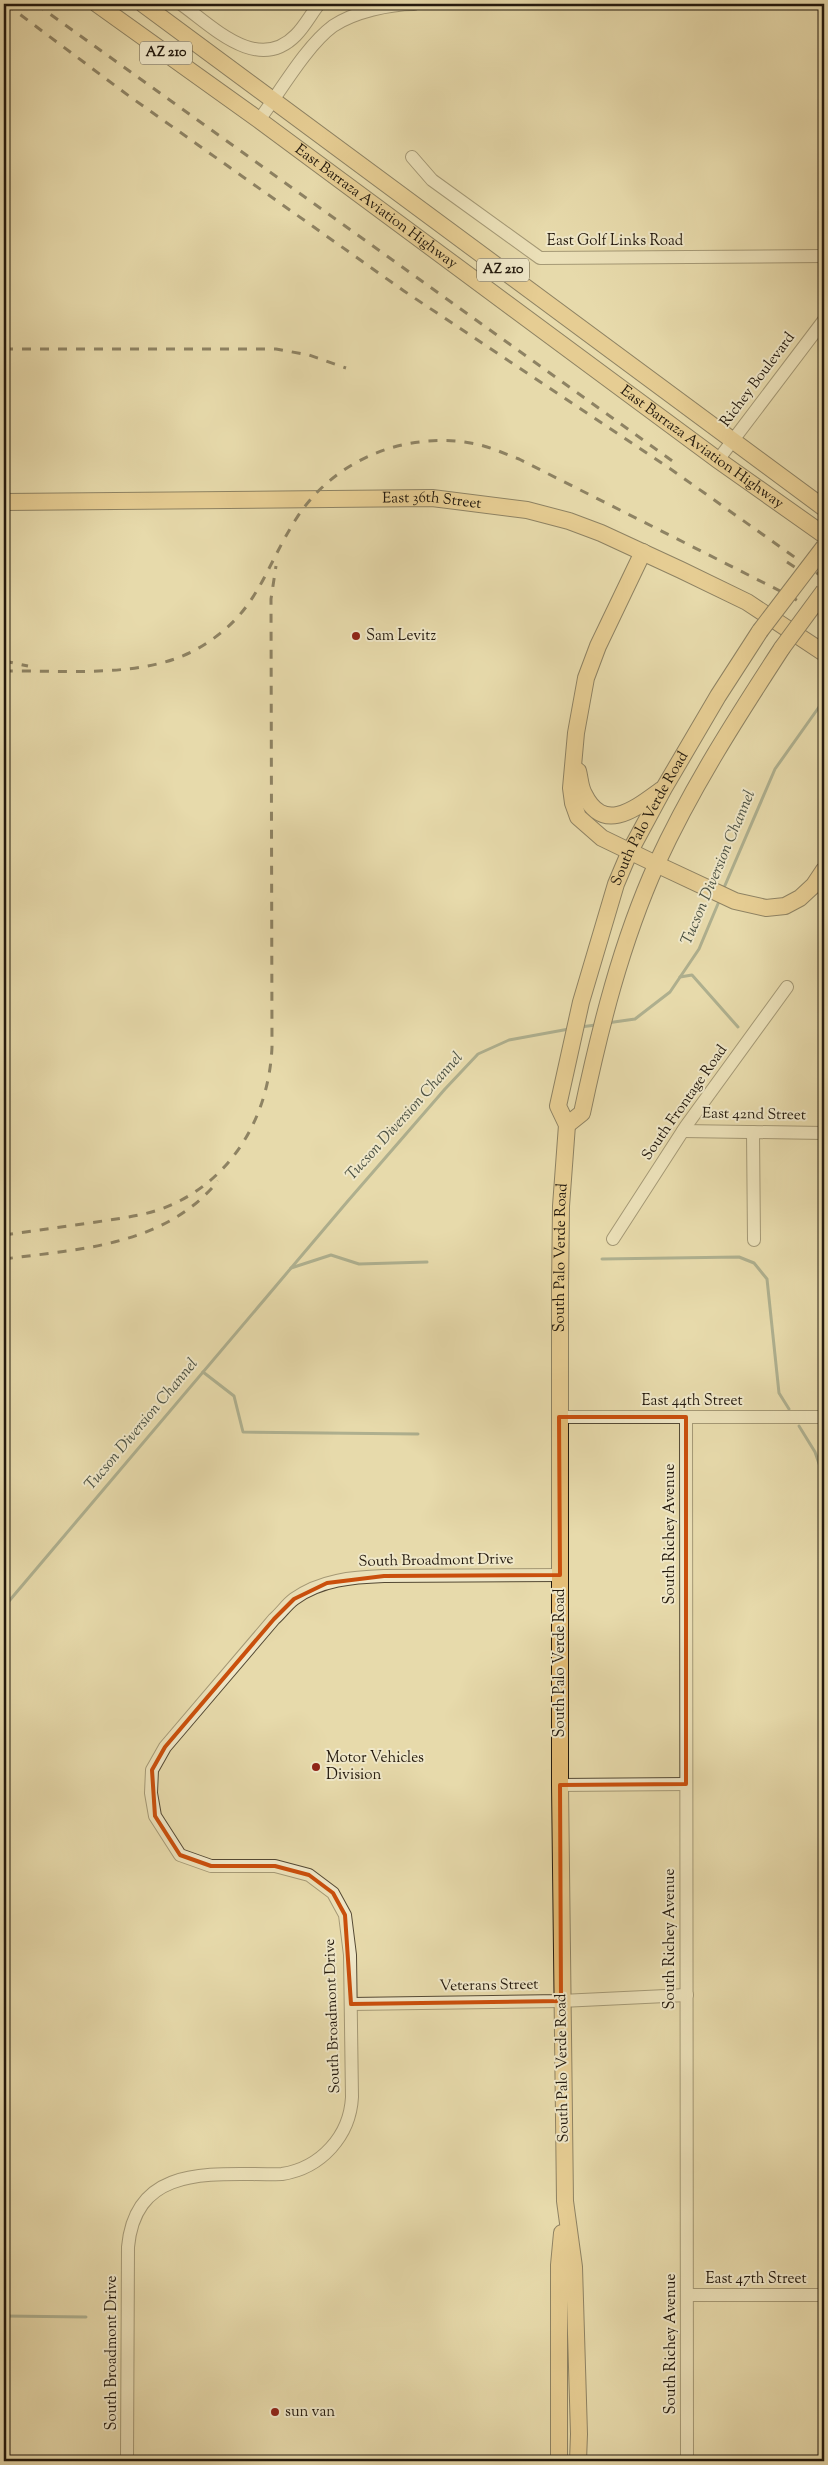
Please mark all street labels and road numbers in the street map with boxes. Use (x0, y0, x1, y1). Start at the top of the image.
road number: AZ 210 (140, 42, 192, 64)
street label: East Barraza Aviation Highway (290, 139, 462, 274)
street label: East Golf Links Road (547, 231, 684, 252)
road number: AZ 210 (477, 258, 529, 282)
street label: Richey Boulevard (715, 328, 801, 432)
street label: East Barraza Aviation Highway (616, 381, 789, 514)
street label: East 36th Street (382, 487, 483, 515)
street label: South Palo Verde Road (606, 747, 694, 889)
street label: South Frontage Road (637, 1041, 733, 1165)
street label: East 42nd Street (702, 1104, 806, 1126)
street label: South Palo Verde Road (549, 1182, 573, 1332)
street label: East 44th Street (641, 1391, 743, 1412)
street label: South Richey Avenue (660, 1464, 681, 1604)
street label: South Broadmont Drive (358, 1549, 514, 1573)
street label: South Palo Verde Road (550, 1588, 571, 1738)
street label: South Richey Avenue (660, 1869, 681, 2009)
street label: South Broadmont Drive (320, 1938, 346, 2094)
street label: Veterans Street (439, 1975, 539, 1997)
street label: South Palo Verde Road (551, 1993, 575, 2143)
street label: East 47th Street (705, 2269, 807, 2290)
street label: South Richey Avenue (661, 2274, 682, 2414)
street label: South Broadmont Drive (102, 2276, 123, 2430)

